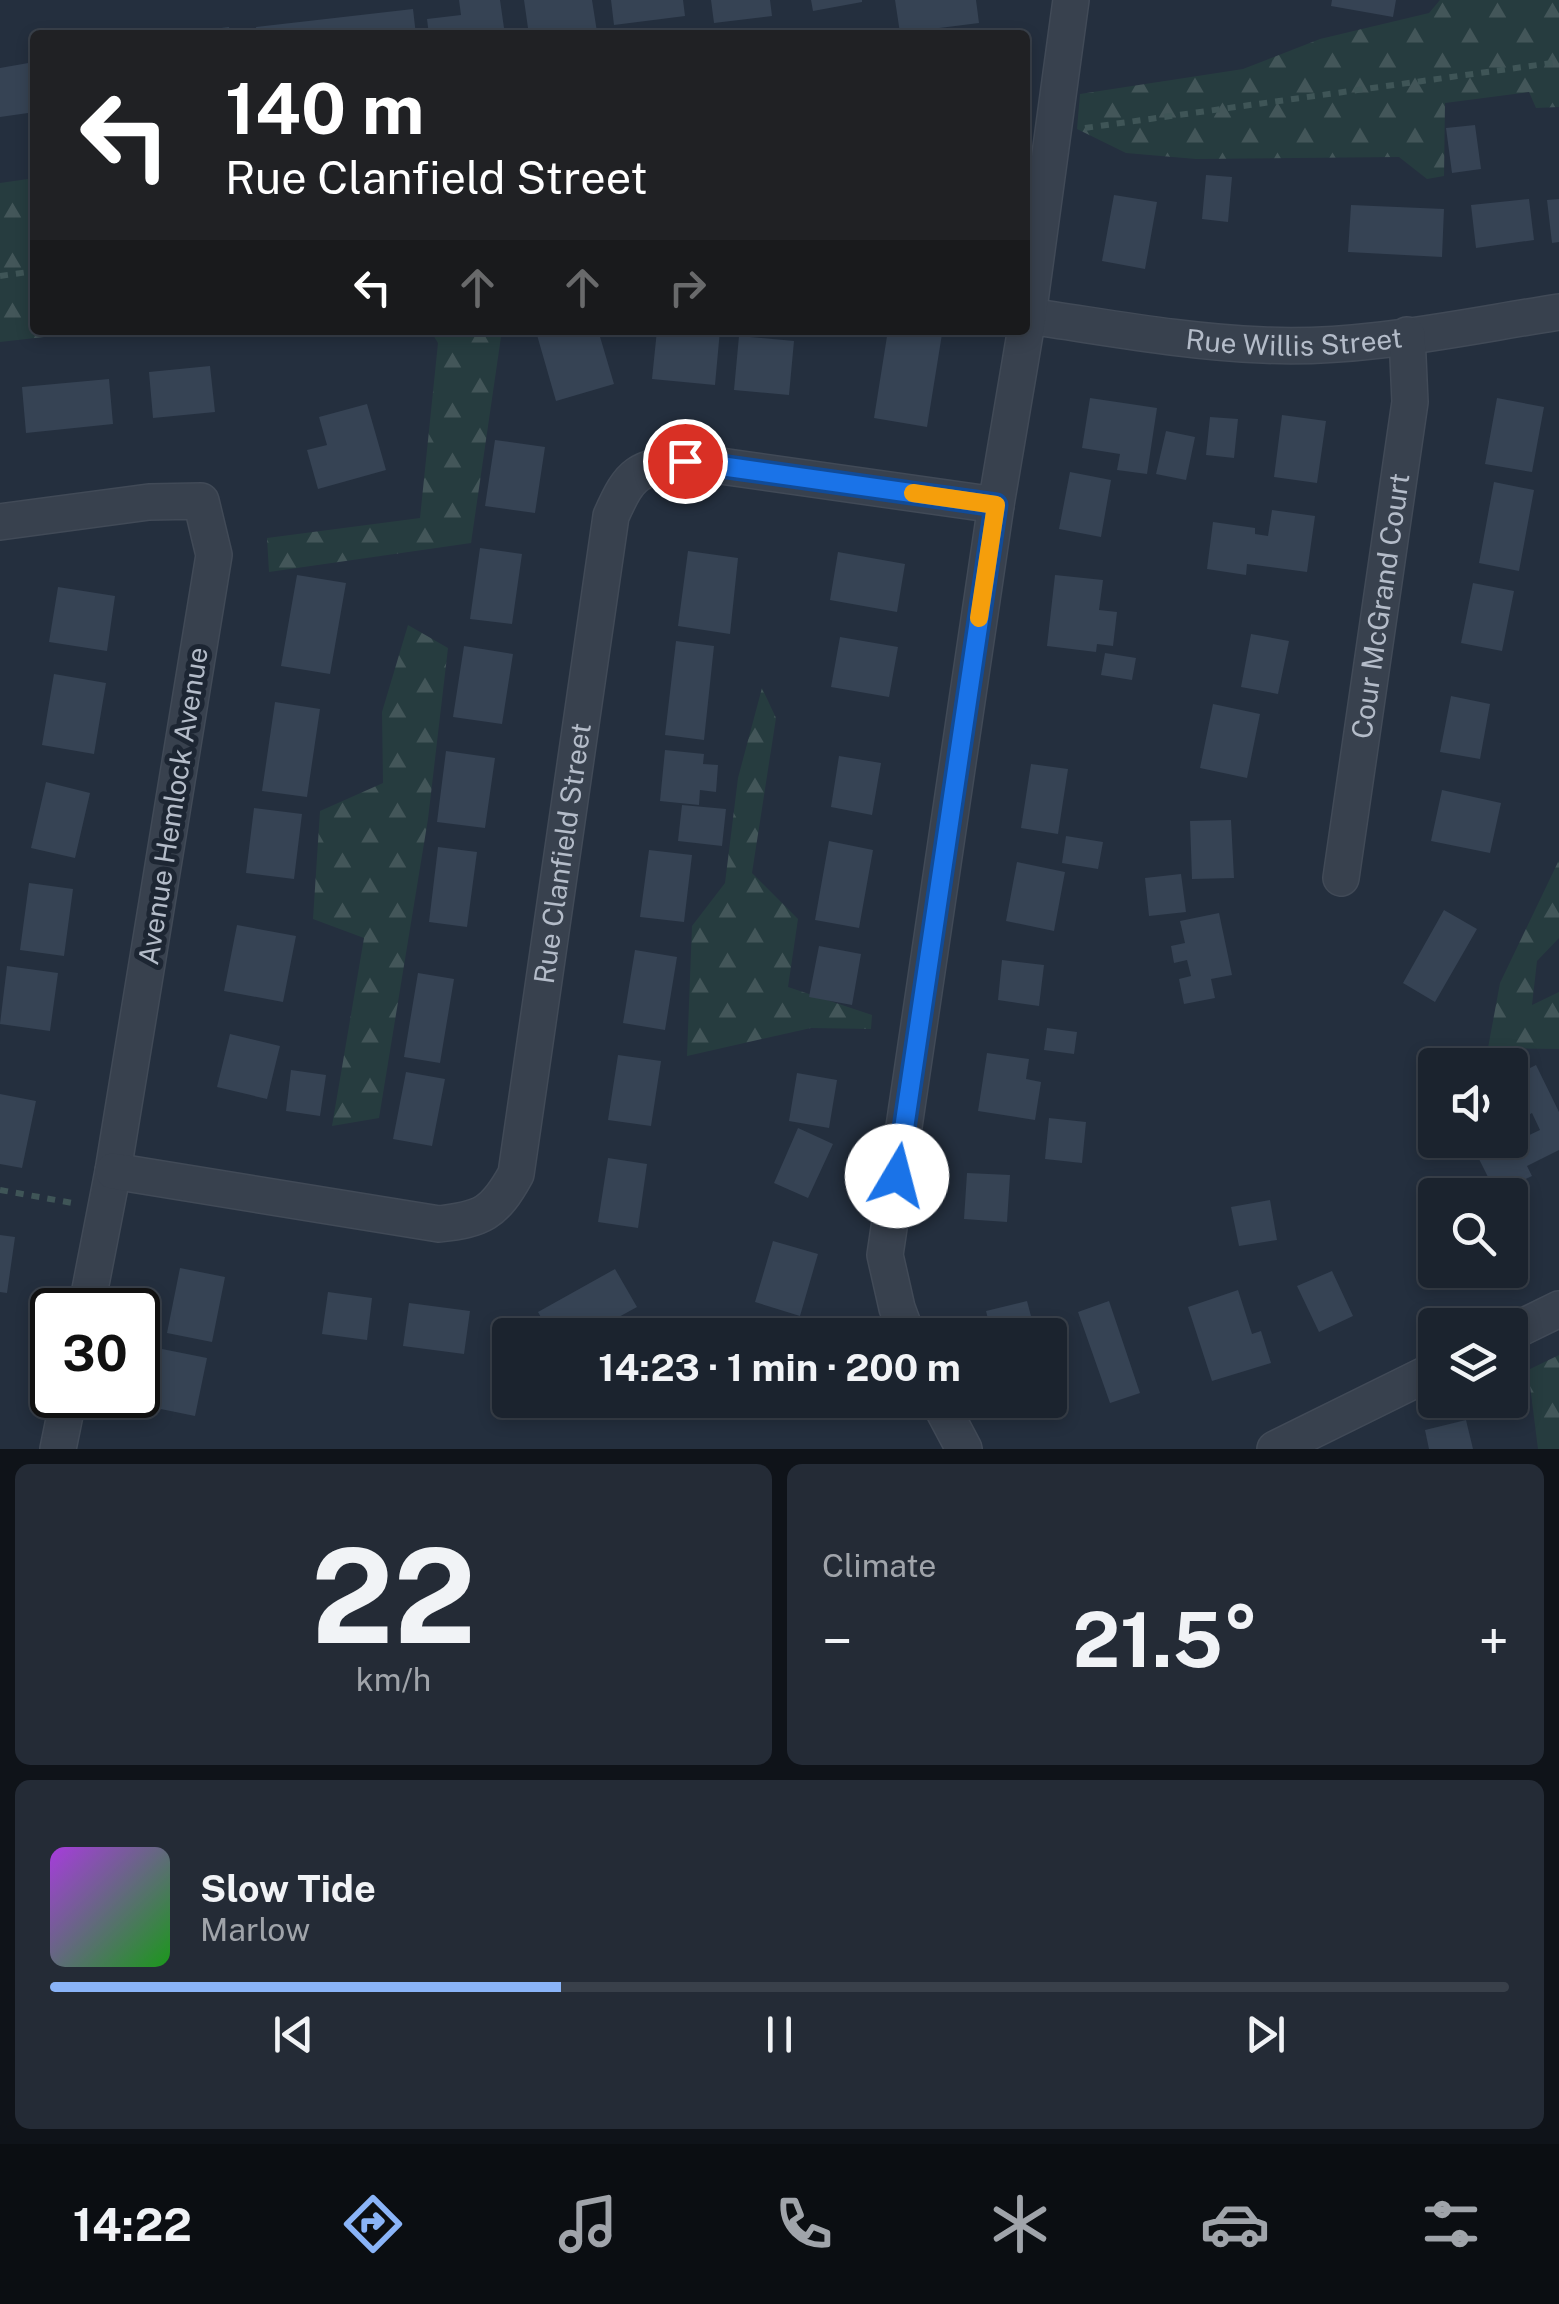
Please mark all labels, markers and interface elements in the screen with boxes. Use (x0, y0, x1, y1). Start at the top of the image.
text: 140 m (225, 67, 424, 150)
icon: left (60, 70, 190, 200)
text: Rue Clanfield Street (225, 151, 648, 204)
icon: left (345, 260, 400, 315)
icon: ahead (450, 260, 505, 315)
icon: ahead (555, 260, 610, 315)
icon: right (660, 260, 715, 315)
street label: Rue Willis Street (1184, 320, 1404, 362)
pin (643, 419, 728, 504)
icon: arrive (658, 434, 713, 489)
street label: Cour McGrand Court (1344, 471, 1416, 741)
street label: Avenue Hemlock Avenue (131, 645, 214, 967)
street label: Rue Clanfield Street (527, 721, 597, 986)
map controls (1418, 1048, 1528, 1418)
button: sound (1418, 1048, 1528, 1158)
position arrow (845, 1124, 949, 1228)
button: search (1418, 1178, 1528, 1288)
speed limit sign: 30 (30, 1288, 160, 1418)
button: layers (1418, 1308, 1528, 1418)
text: 14:23 · 1 min · 200 m (598, 1345, 961, 1390)
text: 22 (311, 1520, 476, 1672)
text: Climate (822, 1547, 936, 1584)
text: 21.5° (1072, 1596, 1259, 1684)
text: − (822, 1609, 853, 1673)
text: + (1479, 1609, 1509, 1673)
text: km/h (356, 1661, 431, 1698)
text: Slow Tide (200, 1866, 376, 1911)
text: Marlow (200, 1911, 310, 1948)
icon: previous (266, 2007, 321, 2062)
icon: pause (752, 2007, 807, 2062)
icon: next (1238, 2007, 1293, 2062)
icon: directions (338, 2189, 408, 2259)
icon: music (553, 2189, 623, 2259)
icon: phone (769, 2189, 839, 2259)
icon: climate (985, 2189, 1055, 2259)
icon: car (1200, 2189, 1270, 2259)
icon: filters (1416, 2189, 1486, 2259)
text: 14:22 (73, 2198, 192, 2251)

